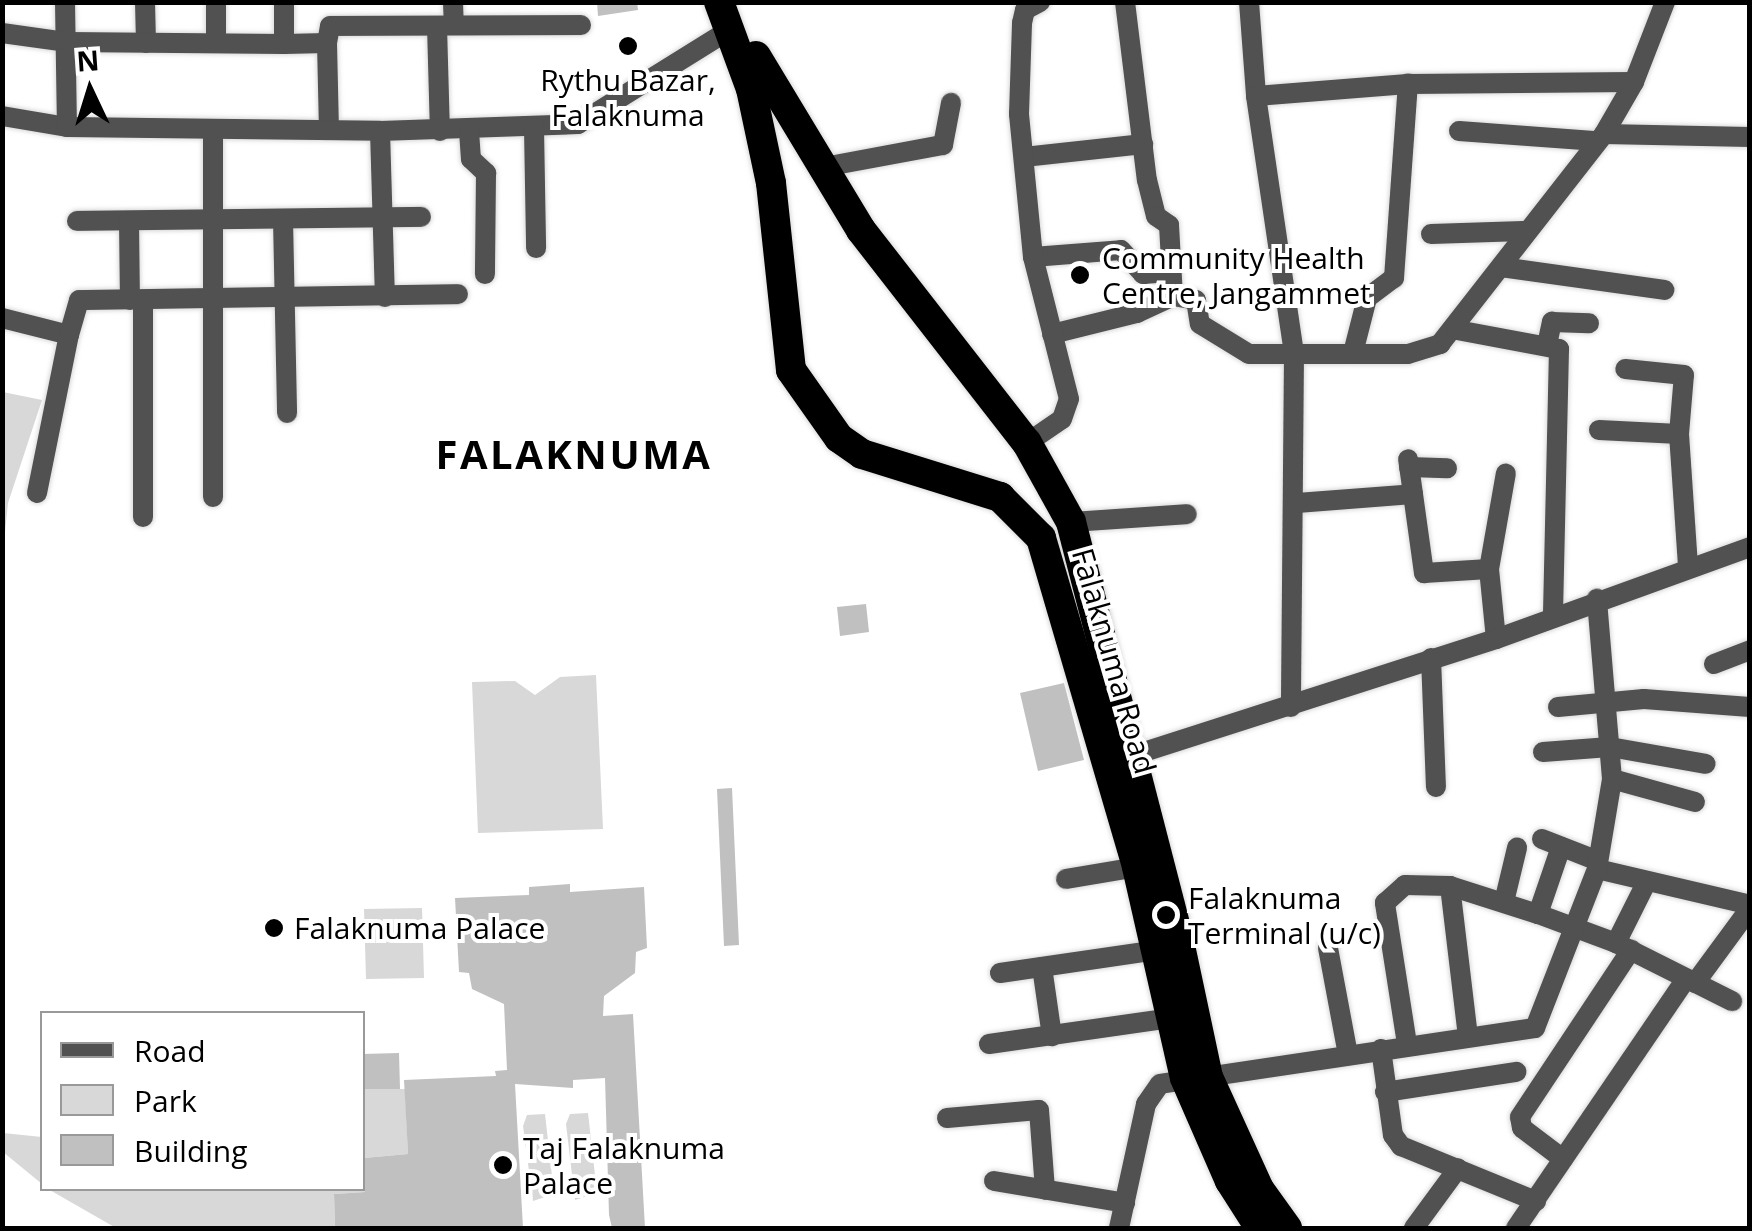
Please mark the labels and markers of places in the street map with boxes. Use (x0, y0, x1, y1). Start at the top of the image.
marker: Rythu Bazar, Falaknuma (617, 35, 639, 57)
place label: Rythu Bazar, Falaknuma (540, 62, 716, 132)
place label: Community Health Centre, Jangammet (1102, 240, 1371, 310)
marker: Community Health Centre, Jangammet (1067, 262, 1093, 288)
place label: Falaknuma Terminal (u/c) (1188, 880, 1381, 950)
marker: Falaknuma Terminal (u/c) (1153, 902, 1179, 928)
place label: Falaknuma Palace (294, 910, 545, 946)
marker: Falaknuma Palace (263, 917, 285, 939)
place label: Taj Falaknuma Palace (523, 1130, 725, 1200)
marker: Taj Falaknuma Palace (492, 1154, 514, 1176)

